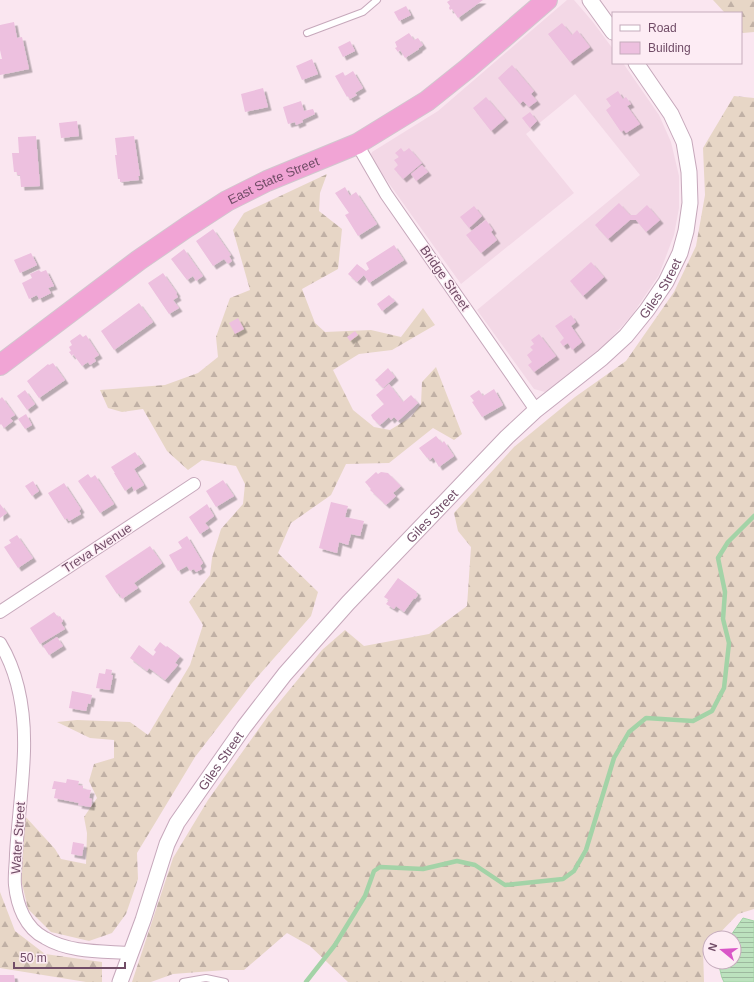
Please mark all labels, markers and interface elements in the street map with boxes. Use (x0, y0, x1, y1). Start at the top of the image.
legend (612, 12, 742, 64)
text: Road (648, 21, 677, 35)
text: Building (648, 41, 691, 55)
street label: East State Street (225, 153, 321, 207)
street label: Bridge Street (417, 243, 473, 314)
street label: Giles Street (636, 255, 684, 321)
street label: Giles Street (403, 486, 461, 545)
street label: Treva Avenue (60, 520, 134, 576)
street label: Giles Street (195, 728, 246, 793)
street label: Water Street (8, 801, 28, 875)
north arrow (702, 930, 742, 970)
text: N (706, 941, 719, 953)
scale bar (14, 944, 125, 970)
text: 50 m (20, 951, 47, 965)

